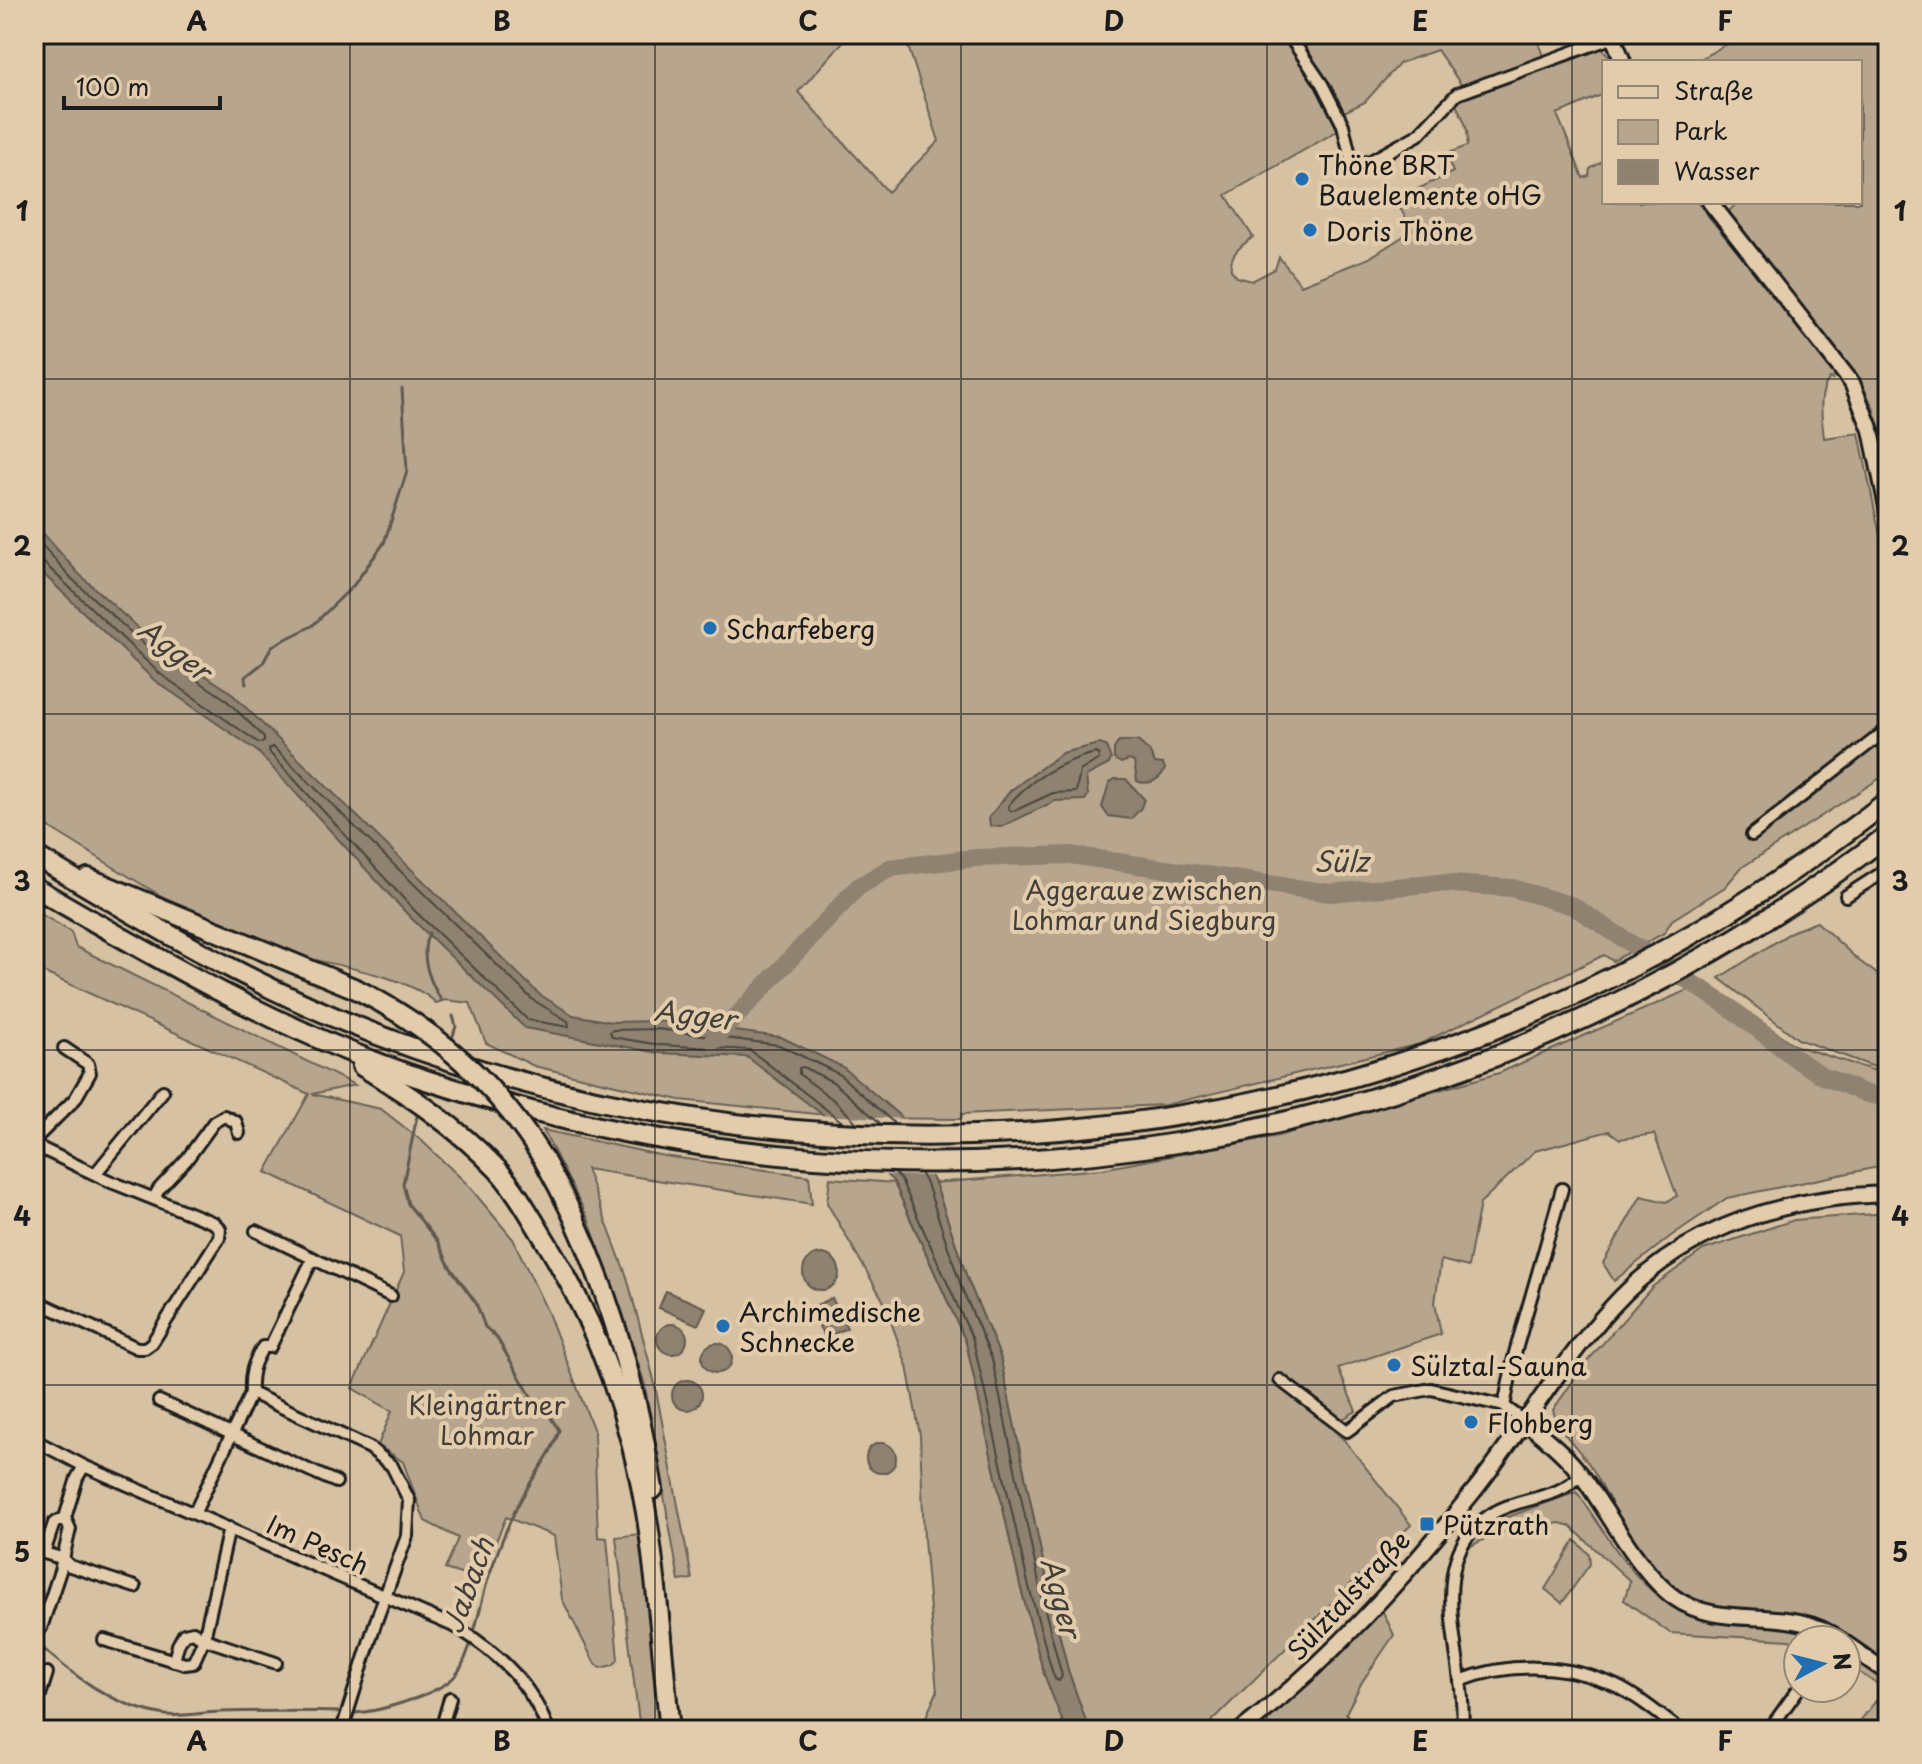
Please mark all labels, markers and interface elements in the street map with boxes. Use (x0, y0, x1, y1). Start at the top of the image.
text: A (187, 1, 207, 40)
text: B (493, 1, 511, 40)
text: C (798, 1, 818, 40)
text: D (1104, 1, 1124, 40)
text: E (1412, 1, 1428, 40)
text: F (1717, 1, 1733, 40)
scale bar (64, 60, 220, 110)
legend (1602, 60, 1862, 204)
text: 100 m (76, 68, 149, 104)
text: Straße (1674, 72, 1753, 108)
text: Park (1674, 112, 1728, 148)
place label: Thöne BRT Bauelemente oHG (1318, 145, 1542, 214)
text: Wasser (1674, 152, 1760, 188)
marker: Thöne BRT Bauelemente oHG (1293, 170, 1311, 188)
text: 1 (16, 191, 28, 230)
text: 1 (1894, 191, 1906, 230)
place label: Doris Thöne (1326, 211, 1474, 250)
marker: Doris Thöne (1301, 221, 1319, 239)
text: 2 (13, 526, 31, 565)
text: 2 (1891, 526, 1909, 565)
water label: Agger (129, 607, 224, 693)
place label: Scharfeberg (726, 609, 875, 648)
marker: Scharfeberg (701, 619, 719, 637)
water label: Sülz (1314, 839, 1372, 882)
text: 3 (13, 861, 31, 900)
text: 3 (1891, 861, 1909, 900)
park label: Aggeraue zwischen Lohmar und Siegburg (1012, 870, 1276, 939)
water label: Agger (652, 988, 742, 1041)
text: 4 (13, 1196, 31, 1235)
text: 4 (1891, 1196, 1909, 1235)
place label: Archimedische Schnecke (739, 1292, 921, 1361)
marker: Archimedische Schnecke (714, 1317, 732, 1335)
place label: Sülztal-Sauna (1410, 1346, 1587, 1385)
marker: Sülztal-Sauna (1385, 1356, 1403, 1374)
park label: Kleingärtner Lohmar (408, 1385, 566, 1454)
place label: Flohberg (1487, 1403, 1593, 1442)
marker: Flohberg (1462, 1413, 1480, 1431)
street label: Im Pesch (261, 1504, 375, 1584)
place label: Pützrath (1443, 1505, 1549, 1544)
marker: Pützrath (1418, 1515, 1436, 1533)
street label: Sülztalstraße (1277, 1521, 1419, 1669)
water label: Jabach (430, 1531, 504, 1639)
text: 5 (14, 1532, 30, 1571)
text: 5 (1892, 1532, 1908, 1571)
water label: Agger (1031, 1552, 1094, 1646)
north arrow (1782, 1624, 1862, 1704)
text: N (1826, 1651, 1861, 1672)
text: A (187, 1721, 207, 1760)
text: B (493, 1721, 511, 1760)
text: C (798, 1721, 818, 1760)
text: D (1104, 1721, 1124, 1760)
text: E (1412, 1721, 1428, 1760)
text: F (1717, 1721, 1733, 1760)

